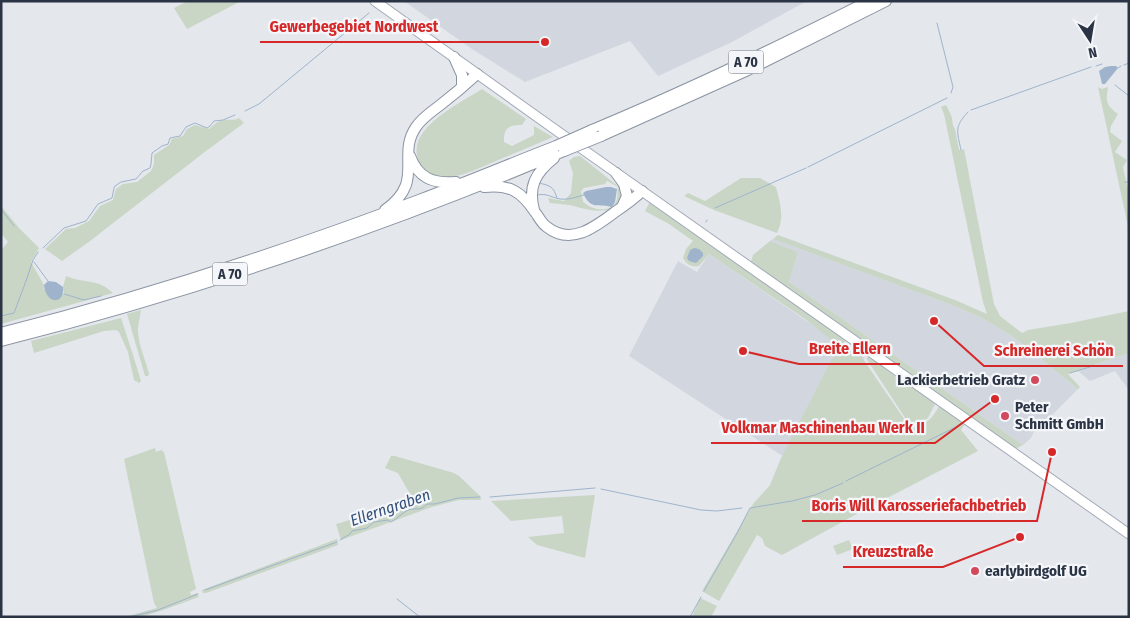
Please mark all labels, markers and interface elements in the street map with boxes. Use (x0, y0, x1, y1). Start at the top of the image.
callout: Gewerbegebiet Nordwest (260, 11, 449, 42)
north arrow (1065, 15, 1115, 65)
text: Gewerbegebiet Nordwest (270, 17, 439, 36)
text: N (1087, 43, 1098, 61)
road number: A 70 (728, 51, 764, 74)
road number: A 70 (212, 262, 248, 286)
callout: Breite Ellern (799, 333, 900, 364)
callout: Schreinerei Schön (984, 335, 1123, 366)
text: Breite Ellern (809, 339, 891, 358)
text: Schreinerei Schön (994, 341, 1114, 360)
place label: Lackierbetrieb Gratz (897, 371, 1026, 389)
marker: Lackierbetrieb Gratz (1029, 374, 1041, 386)
place label: Peter Schmitt GmbH (1015, 398, 1104, 433)
marker: Peter Schmitt GmbH (999, 410, 1011, 422)
callout: Volkmar Maschinenbau Werk II (711, 412, 935, 443)
text: Volkmar Maschinenbau Werk II (720, 418, 925, 437)
water label: Ellerngraben (348, 485, 433, 530)
callout: Boris Will Karosseriefachbetrieb (802, 490, 1037, 521)
text: Boris Will Karosseriefachbetrieb (811, 496, 1027, 515)
callout: Kreuzstraße (843, 536, 943, 567)
text: Kreuzstraße (853, 542, 933, 561)
place label: earlybirdgolf UG (985, 562, 1087, 580)
marker: earlybirdgolf UG (969, 565, 981, 577)

